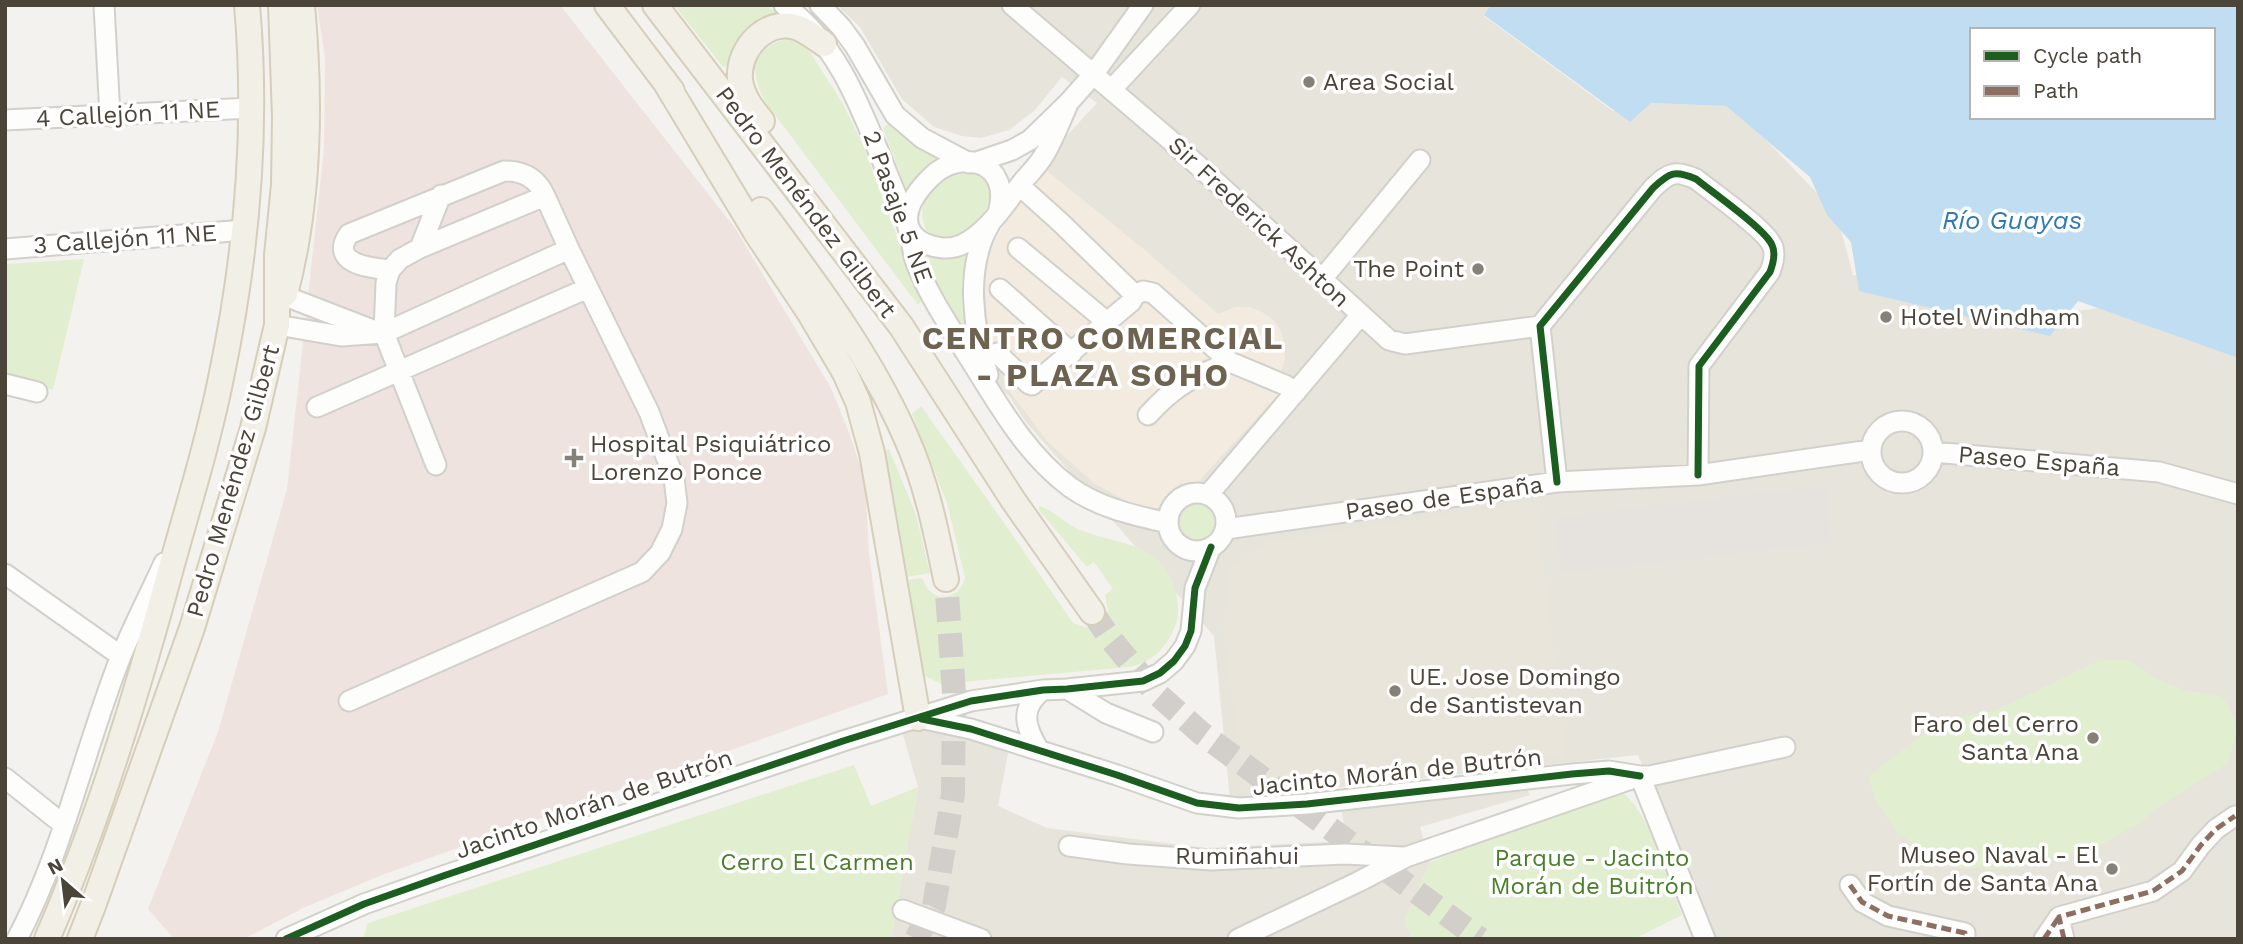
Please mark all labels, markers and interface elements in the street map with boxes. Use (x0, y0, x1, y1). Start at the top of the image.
legend (1970, 28, 2215, 119)
text: Cycle path (2033, 43, 2142, 68)
place label: Area Social (1323, 68, 1455, 96)
marker: Area Social (1301, 74, 1317, 90)
text: Path (2033, 78, 2079, 103)
street label: Pedro Menéndez Gilbert (710, 81, 902, 323)
street label: 4 Callejón 11 NE (35, 95, 221, 133)
street label: 2 Pasaje 5 NE (857, 127, 939, 287)
street label: Sir Frederick Ashton (1163, 131, 1355, 313)
water label: Río Guayas (1942, 205, 2082, 235)
street label: 3 Callejón 11 NE (32, 219, 218, 259)
place label: The Point (1353, 255, 1464, 283)
marker: The Point (1470, 261, 1486, 277)
place label: Hotel Windham (1900, 303, 2080, 331)
marker: Hotel Windham (1878, 309, 1894, 325)
district label: CENTRO COMERCIAL - PLAZA SOHO (922, 319, 1284, 394)
street label: Pedro Menéndez Gilbert (181, 342, 285, 620)
place label: Hospital Psiquiátrico Lorenzo Ponce (590, 430, 831, 486)
street label: Paseo España (1957, 440, 2121, 482)
marker: Hospital Psiquiátrico Lorenzo Ponce (564, 448, 584, 468)
street label: Paseo de España (1343, 470, 1545, 526)
place label: UE. Jose Domingo de Santistevan (1409, 663, 1621, 719)
marker: UE. Jose Domingo de Santistevan (1387, 683, 1403, 699)
place label: Faro del Cerro Santa Ana (1913, 710, 2079, 766)
marker: Faro del Cerro Santa Ana (2085, 730, 2101, 746)
street label: Jacinto Morán de Butrón (452, 743, 736, 865)
street label: Jacinto Morán de Butrón (1251, 743, 1543, 801)
place label: Museo Naval - El Fortín de Santa Ana (1867, 841, 2099, 897)
street label: Rumiñahui (1175, 842, 1299, 870)
park label: Parque - Jacinto Morán de Buitrón (1490, 844, 1694, 900)
north arrow (28, 846, 98, 916)
park label: Cerro El Carmen (720, 848, 914, 876)
text: N (44, 853, 67, 880)
marker: Museo Naval - El Fortín de Santa Ana (2104, 861, 2120, 877)

